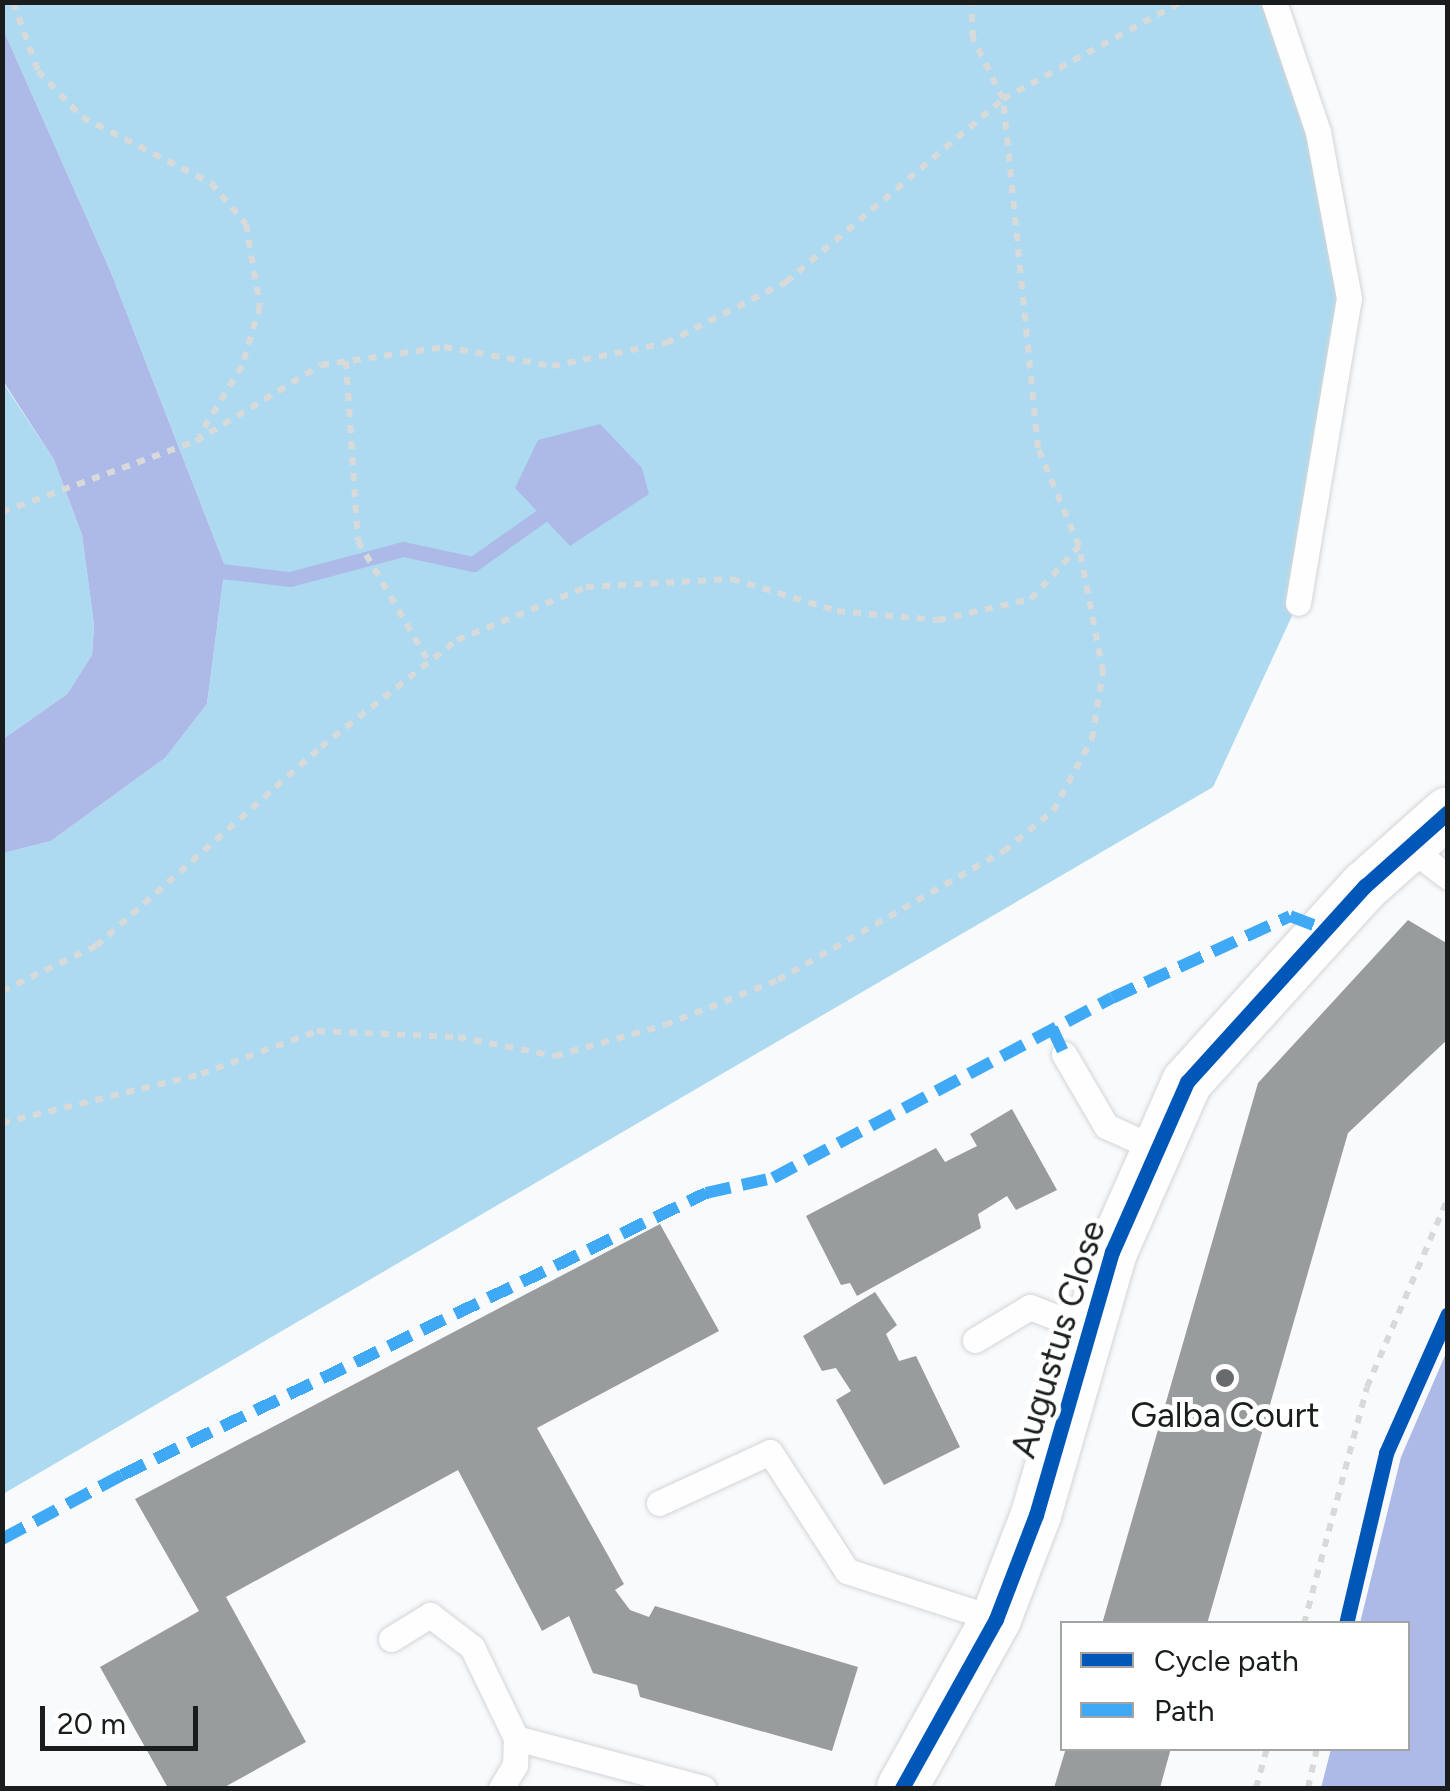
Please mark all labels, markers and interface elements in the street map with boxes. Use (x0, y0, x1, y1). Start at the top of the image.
street label: Augustus Close (1002, 1215, 1114, 1463)
marker: Galba Court (1214, 1367, 1236, 1389)
place label: Galba Court (1130, 1394, 1320, 1436)
legend (1060, 1621, 1410, 1751)
text: Cycle path (1154, 1642, 1299, 1679)
scale bar (45, 1686, 202, 1748)
text: Path (1154, 1692, 1214, 1729)
text: 20 m (57, 1705, 126, 1742)

